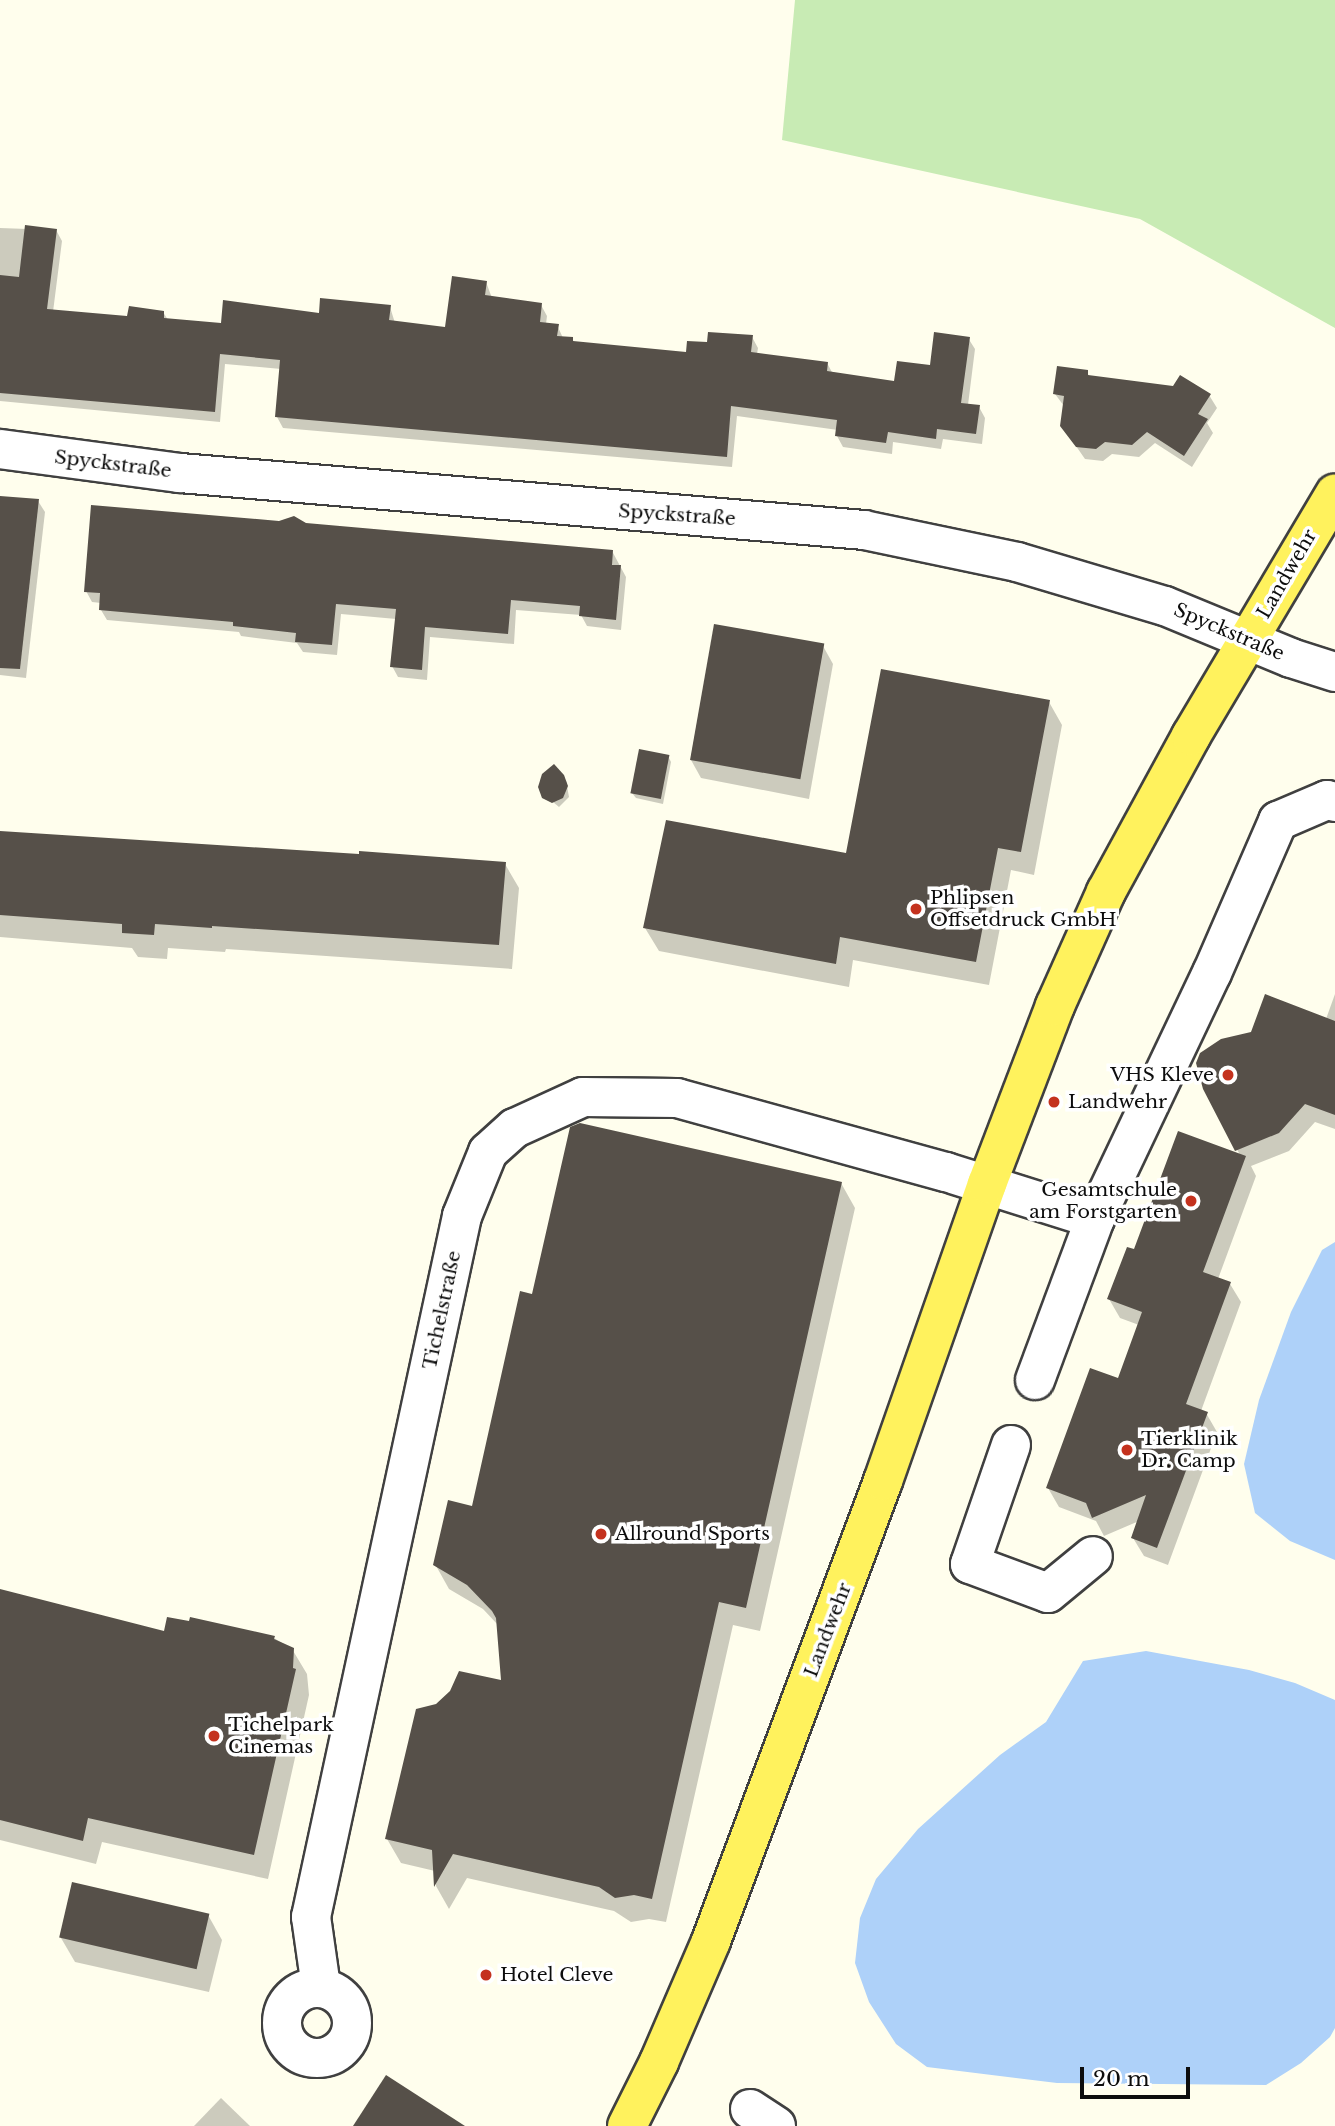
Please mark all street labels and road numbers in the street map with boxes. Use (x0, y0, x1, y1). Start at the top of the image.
street label: Spyckstraße (53, 446, 173, 482)
street label: Spyckstraße (618, 500, 736, 530)
street label: Landwehr (1252, 525, 1322, 623)
street label: Spyckstraße (1170, 599, 1288, 665)
street label: Tichelstraße (418, 1249, 466, 1371)
street label: Landwehr (800, 1580, 856, 1680)

